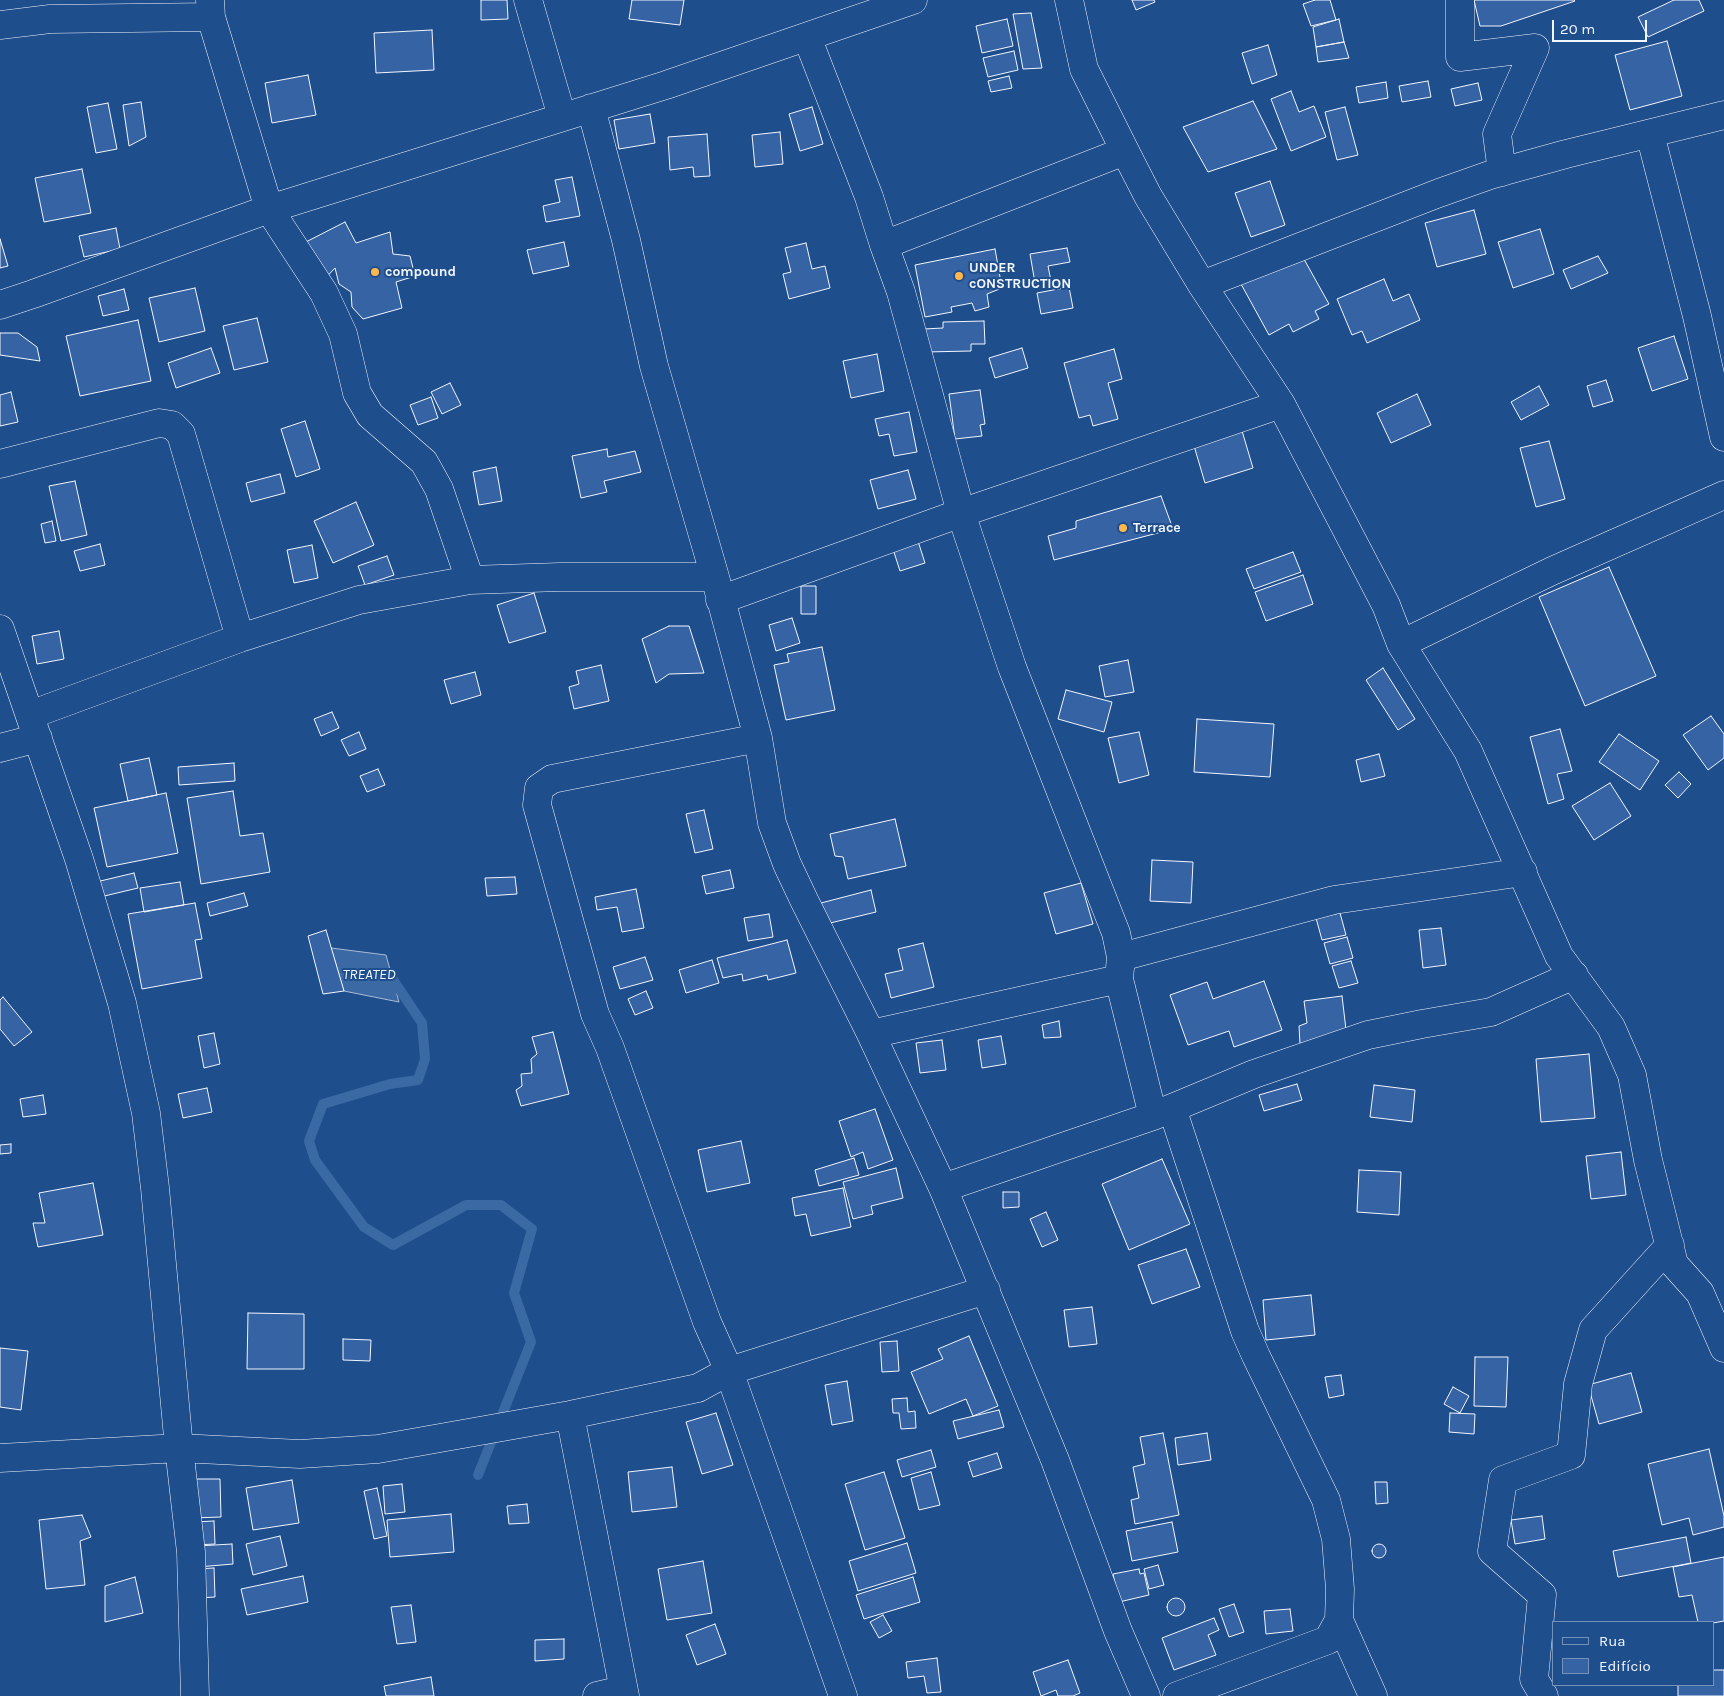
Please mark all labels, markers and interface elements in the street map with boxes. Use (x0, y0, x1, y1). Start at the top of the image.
scale bar (1554, 10, 1649, 42)
text: 20 m (1560, 20, 1595, 38)
place label: UNDER cONSTRUCTION (969, 260, 1071, 292)
place label: compound (385, 264, 456, 280)
marker: compound (369, 266, 381, 278)
marker: UNDER cONSTRUCTION (953, 270, 965, 282)
place label: Terrace (1133, 520, 1181, 536)
marker: Terrace (1117, 522, 1129, 534)
water label: TREATED (342, 966, 396, 984)
legend (1552, 1621, 1714, 1686)
text: Rua (1599, 1632, 1626, 1650)
text: Edifício (1599, 1657, 1651, 1675)

